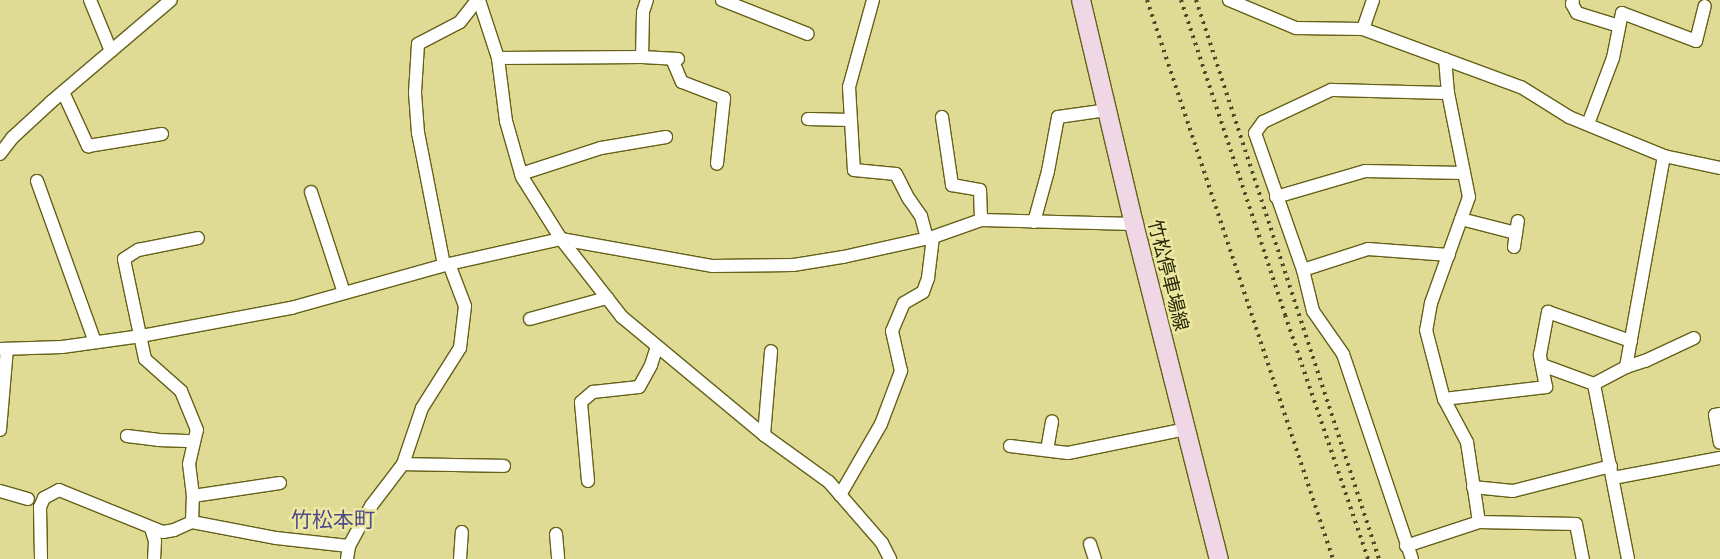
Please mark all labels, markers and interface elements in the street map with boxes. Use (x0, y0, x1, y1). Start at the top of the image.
street label: 竹松停車場線 (1144, 217, 1194, 333)
district label: 竹松本町 (291, 506, 375, 532)

